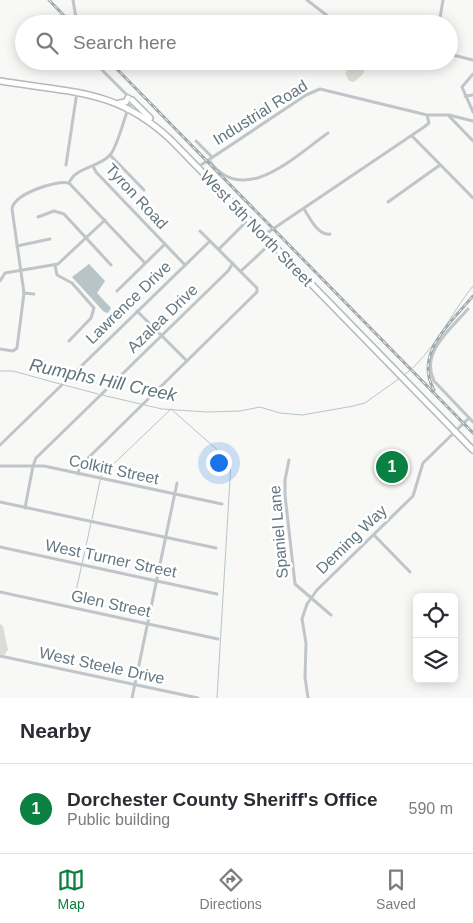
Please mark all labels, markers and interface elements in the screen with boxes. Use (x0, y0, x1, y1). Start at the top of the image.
search box (15, 15, 458, 70)
icon: search (33, 29, 61, 57)
text: Search here (73, 32, 177, 53)
street label: Industrial Road (210, 77, 310, 148)
street label: Tyron Road (102, 160, 171, 232)
street label: West 5th North Street (197, 167, 316, 290)
street label: Lawrence Drive (82, 258, 174, 347)
street label: Azalea Drive (124, 281, 201, 356)
water label: Rumphs Hill Creek (28, 355, 179, 406)
pin: 1 (376, 448, 408, 486)
your location (206, 450, 232, 476)
street label: Colkitt Street (67, 452, 161, 487)
street label: Spaniel Lane (266, 485, 291, 579)
street label: Deming Way (313, 502, 390, 577)
street label: West Turner Street (44, 536, 179, 581)
street label: Glen Street (70, 587, 153, 620)
map controls (413, 593, 458, 683)
button: locate (413, 593, 458, 638)
button: layers (413, 638, 458, 683)
street label: West Steele Drive (38, 644, 166, 687)
text: Nearby (20, 719, 91, 742)
text: Dorchester County Sheriff's Office (67, 789, 378, 810)
text: 1 (32, 800, 40, 817)
text: 590 m (409, 800, 453, 817)
text: Public building (67, 811, 170, 828)
tab: Map (57, 866, 85, 912)
tab: Directions (200, 866, 262, 912)
tab: Saved (376, 866, 416, 912)

